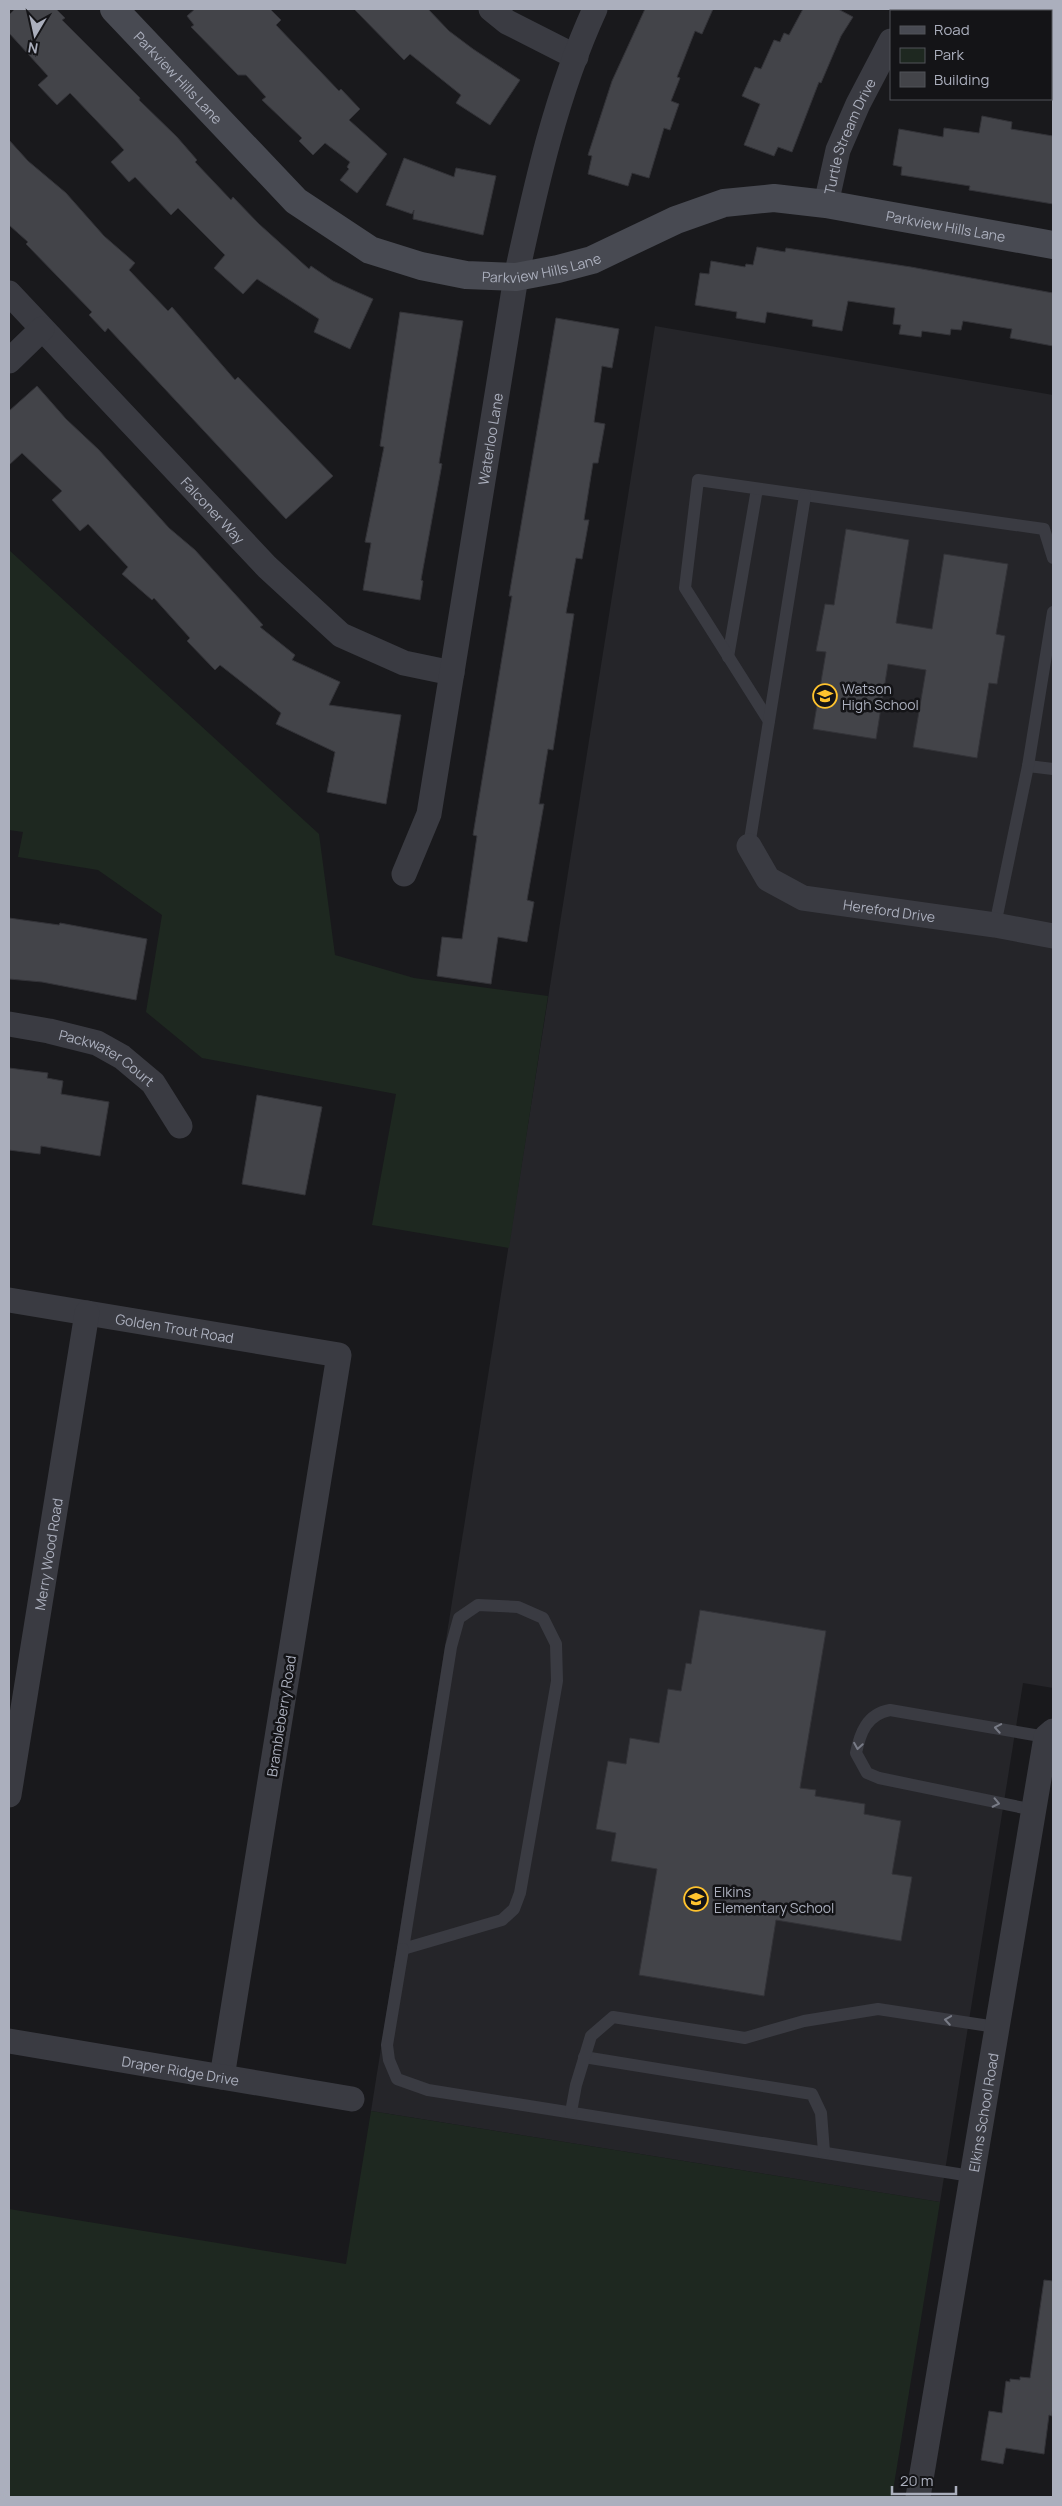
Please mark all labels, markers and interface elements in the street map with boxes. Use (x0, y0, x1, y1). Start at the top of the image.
north arrow (10, 10, 60, 60)
legend (890, 10, 1052, 100)
text: Road (934, 19, 970, 40)
street label: Parkview Hills Lane (130, 27, 227, 128)
text: N (26, 38, 39, 59)
text: Park (934, 44, 964, 65)
text: Building (934, 69, 989, 90)
street label: Turtle Stream Drive (819, 75, 880, 196)
street label: Parkview Hills Lane (885, 206, 1007, 246)
street label: Parkview Hills Lane (482, 248, 604, 287)
street label: Waterloo Lane (473, 392, 507, 486)
street label: Falconer Way (177, 472, 250, 548)
place label: Watson High School (842, 679, 919, 714)
school or university icon: Watson High School (812, 683, 838, 709)
street label: Hereford Drive (842, 894, 936, 926)
street label: Packwater Court (57, 1024, 159, 1090)
street label: Golden Trout Road (114, 1308, 235, 1347)
street label: Merry Wood Road (30, 1497, 66, 1612)
street label: Brambleberry Road (262, 1654, 300, 1778)
one-way arrow (994, 1724, 1002, 1734)
one-way arrow (853, 1742, 863, 1751)
one-way arrow (992, 1797, 1000, 1807)
place label: Elkins Elementary School (714, 1882, 834, 1917)
school or university icon: Elkins Elementary School (683, 1886, 709, 1912)
one-way arrow (944, 2015, 952, 2025)
street label: Draper Ridge Drive (120, 2051, 241, 2089)
street label: Elkins School Road (963, 2051, 1002, 2173)
scale bar (892, 2464, 956, 2496)
text: 20 m (900, 2470, 933, 2491)

